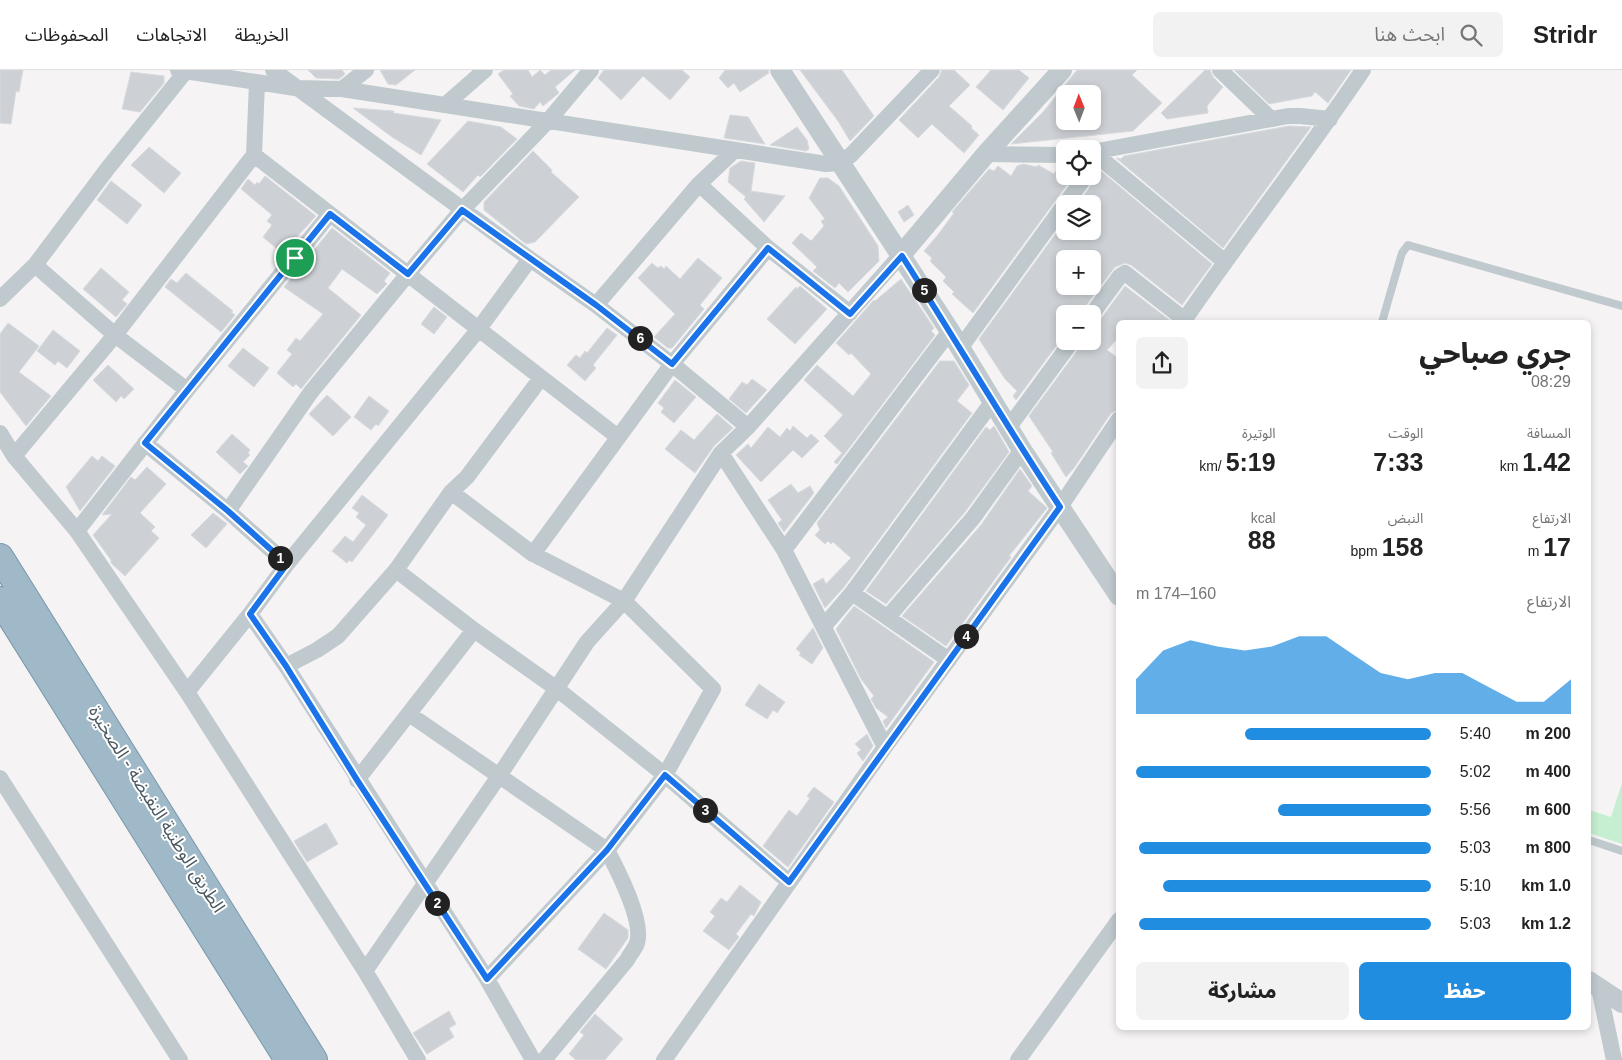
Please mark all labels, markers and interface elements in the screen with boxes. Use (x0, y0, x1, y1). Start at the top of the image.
search box (1153, 12, 1503, 57)
icon: search (1457, 21, 1485, 49)
text: Stridr (1533, 21, 1597, 48)
text: ابحث هنا (1374, 24, 1445, 45)
text: المحفوظات (25, 25, 109, 45)
text: الاتجاهات (137, 25, 207, 45)
text: الخريطة (235, 25, 289, 45)
north arrow (1056, 85, 1101, 130)
map controls (1056, 85, 1101, 350)
button: locate (1056, 140, 1101, 185)
button: layers (1056, 195, 1101, 240)
pin (274, 237, 316, 279)
icon: arrive (281, 244, 309, 272)
button: + (1056, 250, 1101, 295)
pin: 5 (912, 278, 936, 302)
text: 5 (921, 282, 928, 298)
button: − (1056, 305, 1101, 350)
pin: 6 (628, 326, 652, 350)
text: 6 (637, 330, 644, 346)
button: share (1136, 337, 1188, 389)
text: جري صباحي (1419, 338, 1571, 369)
text: 08:29 (1531, 373, 1571, 390)
text: الوتيرة (1242, 425, 1276, 441)
text: الوقت (1388, 425, 1423, 441)
text: المسافة (1527, 425, 1571, 441)
text: 5:19 (1226, 448, 1276, 476)
text: 7:33 (1373, 448, 1423, 476)
text: 1.42 (1522, 448, 1571, 476)
text: /km (1199, 458, 1226, 474)
text: km (1500, 458, 1522, 474)
text: kcal (1251, 510, 1276, 526)
text: النبض (1388, 510, 1423, 526)
text: الارتفاع (1533, 510, 1571, 526)
text: 88 (1248, 526, 1276, 554)
text: 158 (1382, 533, 1423, 561)
text: 17 (1543, 533, 1571, 561)
text: bpm (1351, 543, 1382, 559)
text: m (1528, 543, 1543, 559)
pin: 1 (268, 546, 292, 570)
text: 1 (277, 550, 284, 566)
text: 160–174 m (1136, 585, 1216, 602)
text: الارتفاع (1527, 593, 1571, 610)
pin: 4 (954, 624, 978, 648)
text: 4 (963, 628, 970, 644)
street label: الطريق الوطنية النفيضة - الصخيرة (84, 702, 229, 917)
text: 5:40 (1460, 725, 1491, 742)
text: 200 m (1526, 725, 1571, 742)
text: 5:02 (1460, 763, 1491, 780)
text: 400 m (1526, 763, 1571, 780)
pin: 3 (692, 798, 718, 822)
text: 5:56 (1460, 801, 1491, 818)
text: 600 m (1526, 801, 1571, 818)
text: 3 (702, 802, 709, 818)
text: 5:03 (1460, 839, 1491, 856)
text: 800 m (1526, 839, 1571, 856)
text: 5:10 (1460, 877, 1491, 894)
text: 1.0 km (1521, 877, 1571, 894)
pin: 2 (424, 890, 450, 916)
text: 2 (434, 895, 441, 911)
text: 5:03 (1460, 915, 1491, 932)
text: 1.2 km (1521, 915, 1571, 932)
button: مشاركة (1136, 962, 1349, 1020)
button: حفظ (1359, 962, 1571, 1020)

